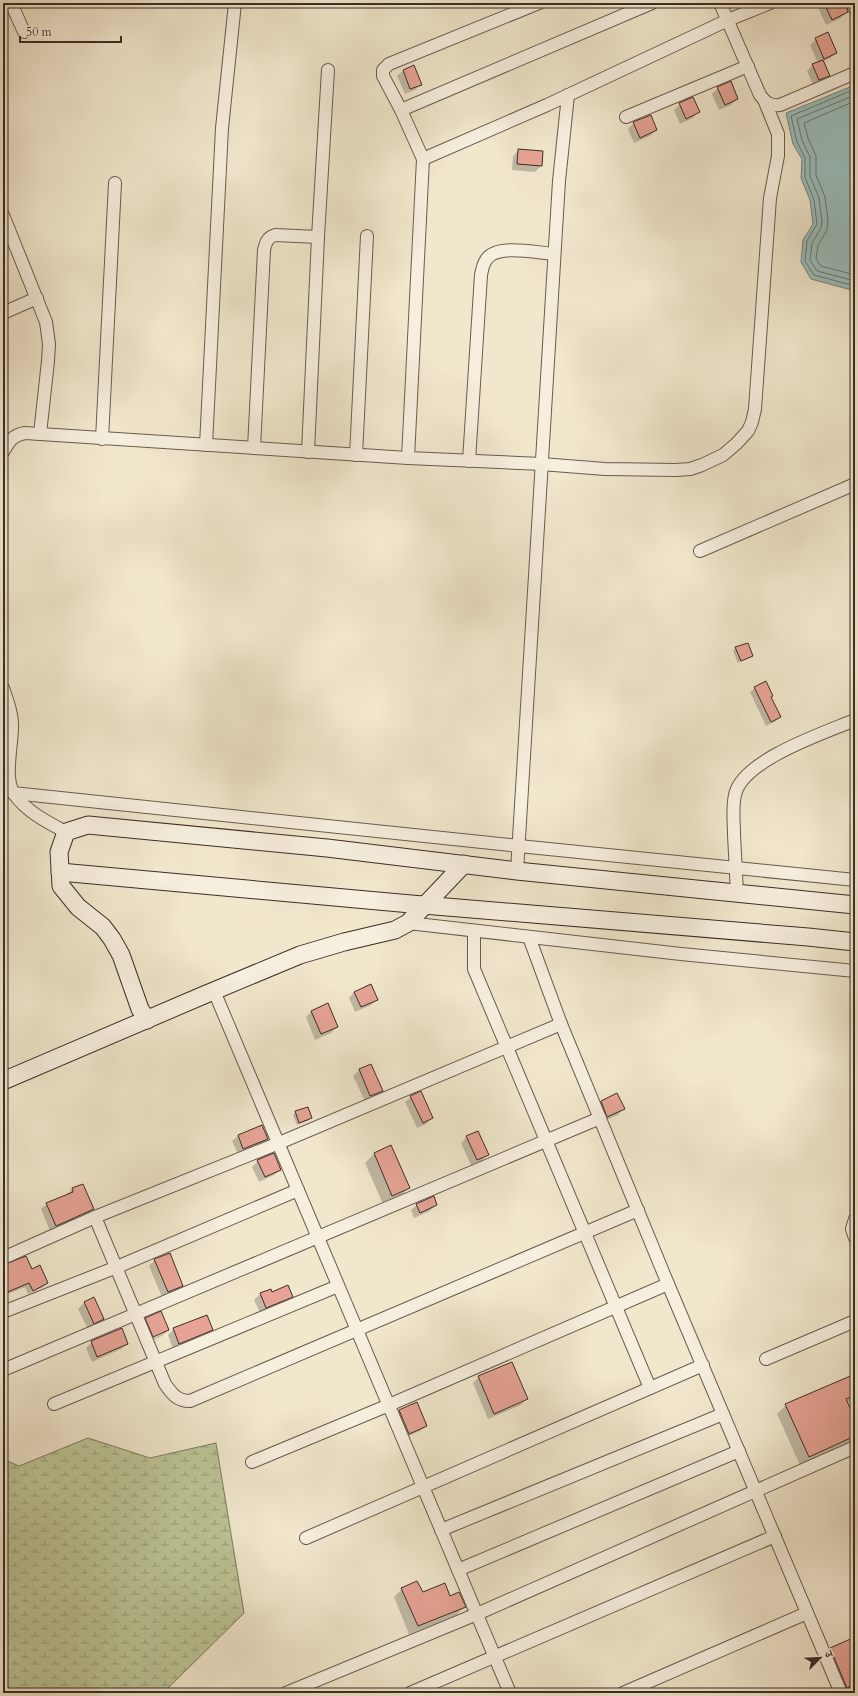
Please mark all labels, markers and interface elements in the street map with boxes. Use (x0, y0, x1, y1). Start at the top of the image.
scale bar (20, 18, 121, 44)
text: 50 m (26, 24, 53, 40)
north arrow (800, 1638, 840, 1678)
text: उ (820, 1648, 837, 1661)

